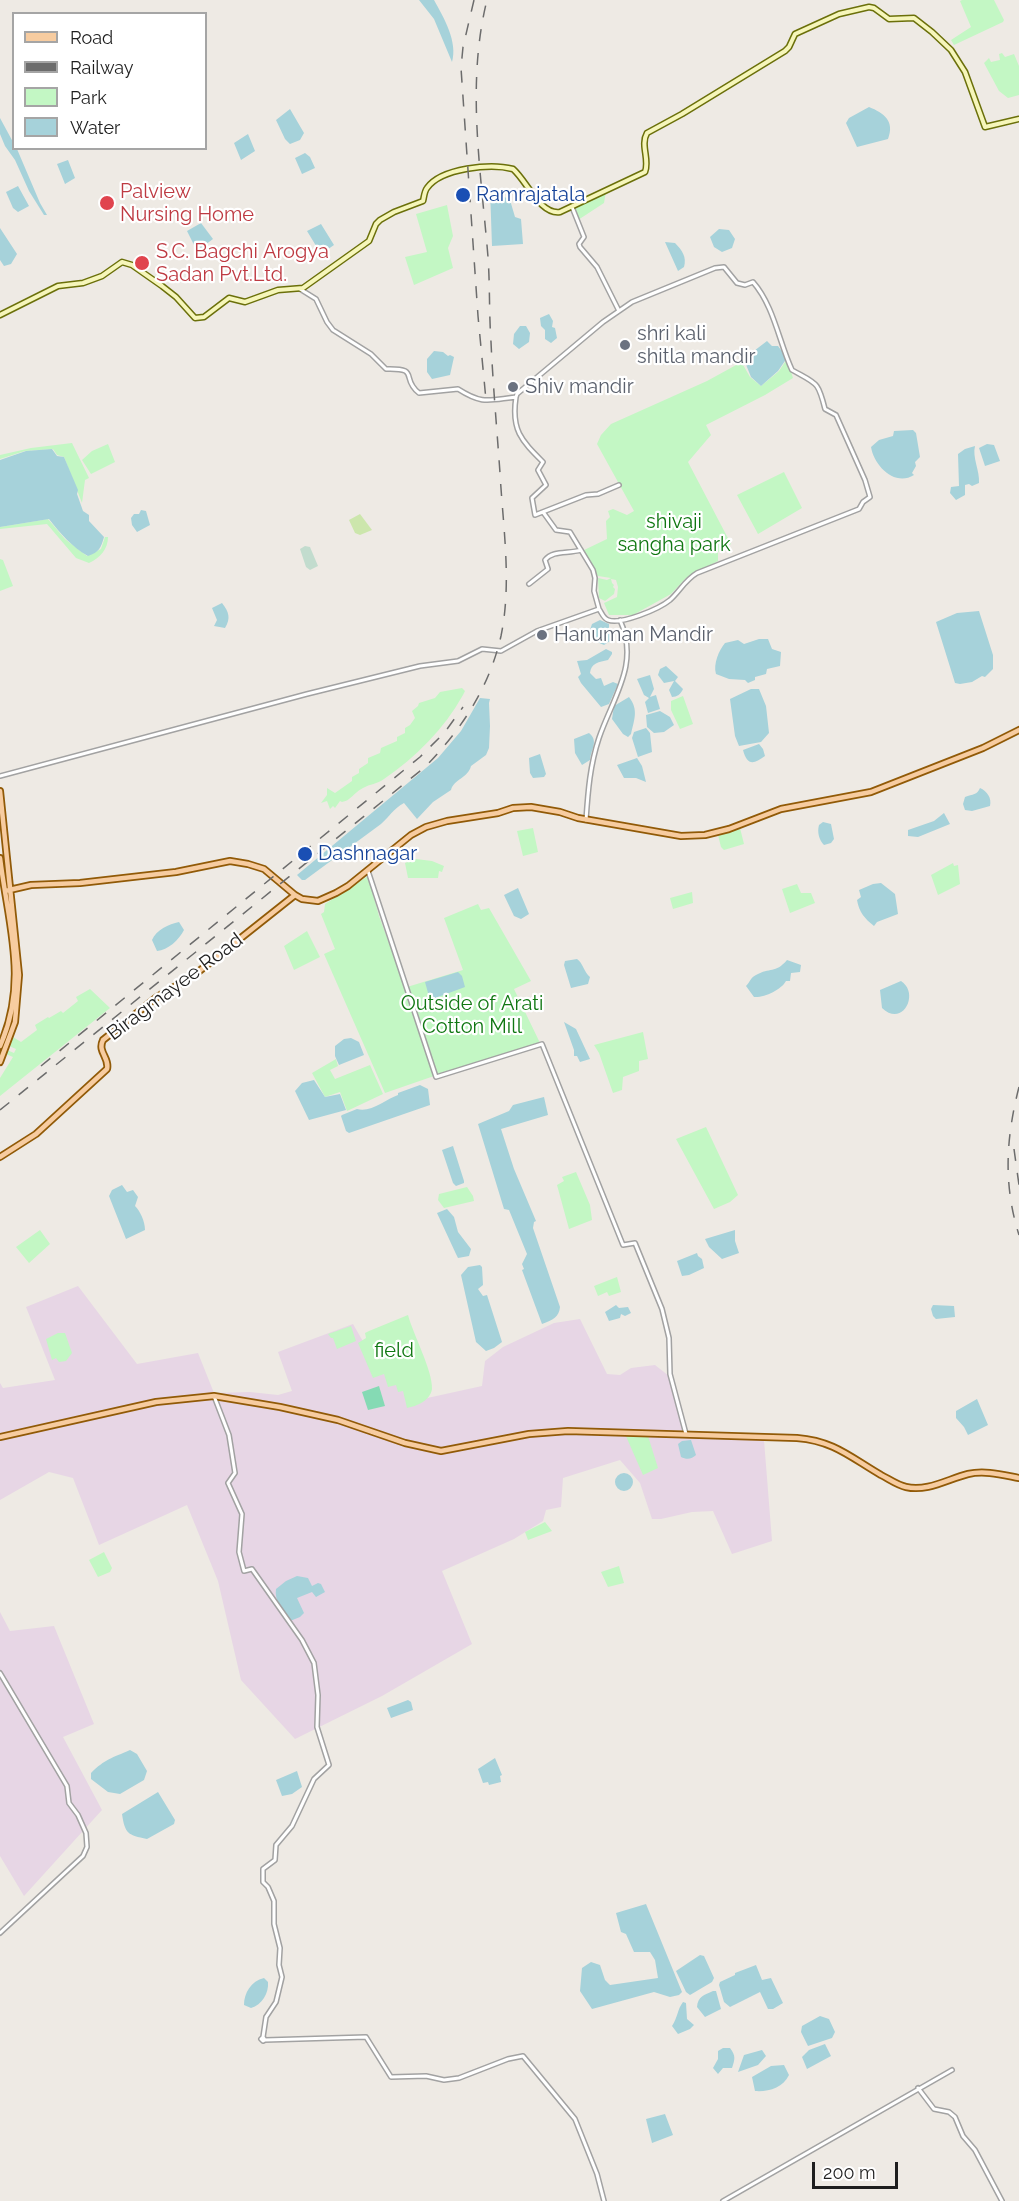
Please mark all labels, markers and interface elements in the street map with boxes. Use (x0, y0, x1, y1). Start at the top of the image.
legend (12, 12, 207, 150)
text: Road (70, 27, 113, 48)
text: Railway (70, 57, 134, 78)
text: Park (70, 87, 107, 108)
text: Water (70, 117, 120, 138)
place label: Palview Nursing Home (120, 180, 254, 227)
place label: Ramrajatala (476, 183, 585, 207)
marker: Ramrajatala (454, 186, 472, 204)
marker: Palview Nursing Home (98, 194, 116, 212)
place label: S.C. Bagchi Arogya Sadan Pvt.Ltd. (156, 240, 329, 287)
marker: S.C. Bagchi Arogya Sadan Pvt.Ltd. (133, 254, 151, 272)
place label: shri kali shitla mandir (637, 322, 756, 369)
marker: shri kali shitla mandir (618, 338, 632, 352)
place label: Shiv mandir (525, 375, 634, 399)
marker: Shiv mandir (506, 380, 520, 394)
park label: shivaji sangha park (617, 510, 731, 557)
place label: Hanuman Mandir (554, 623, 713, 647)
marker: Hanuman Mandir (535, 628, 549, 642)
place label: Dashnagar (318, 842, 417, 866)
marker: Dashnagar (296, 845, 314, 863)
street label: Biragmayee Road (102, 928, 248, 1046)
park label: Outside of Arati Cotton Mill (401, 992, 543, 1039)
park label: field (374, 1339, 414, 1363)
scale bar (815, 2150, 900, 2188)
text: 200 m (823, 2162, 876, 2183)

